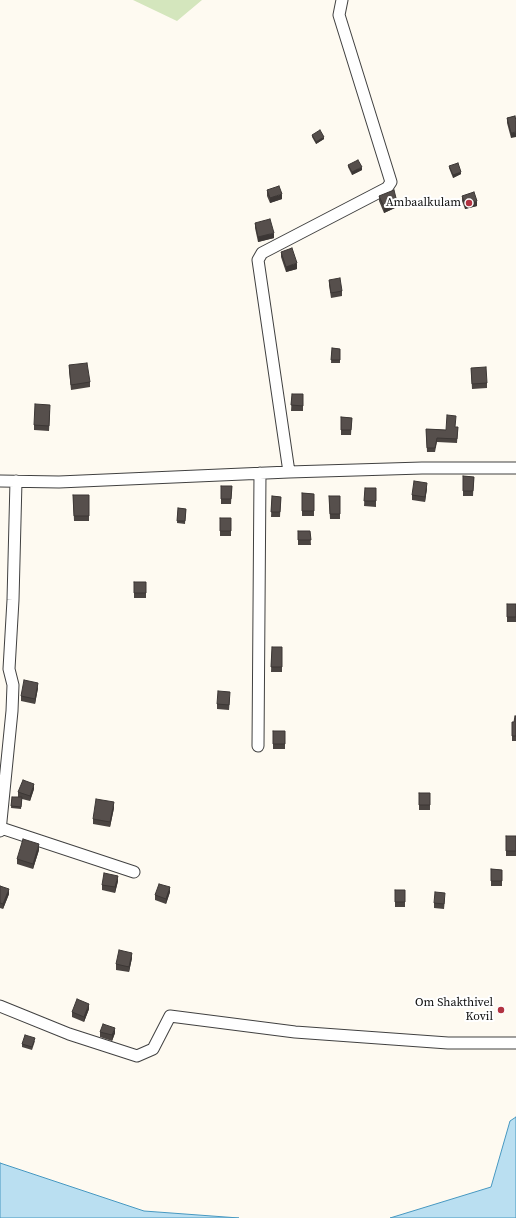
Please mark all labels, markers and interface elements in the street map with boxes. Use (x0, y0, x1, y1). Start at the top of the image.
place label: Ambaalkulam (386, 196, 461, 210)
marker: Ambaalkulam (464, 198, 474, 208)
place label: Om Shakthivel Kovil (415, 996, 493, 1024)
marker: Om Shakthivel Kovil (496, 1005, 506, 1015)

